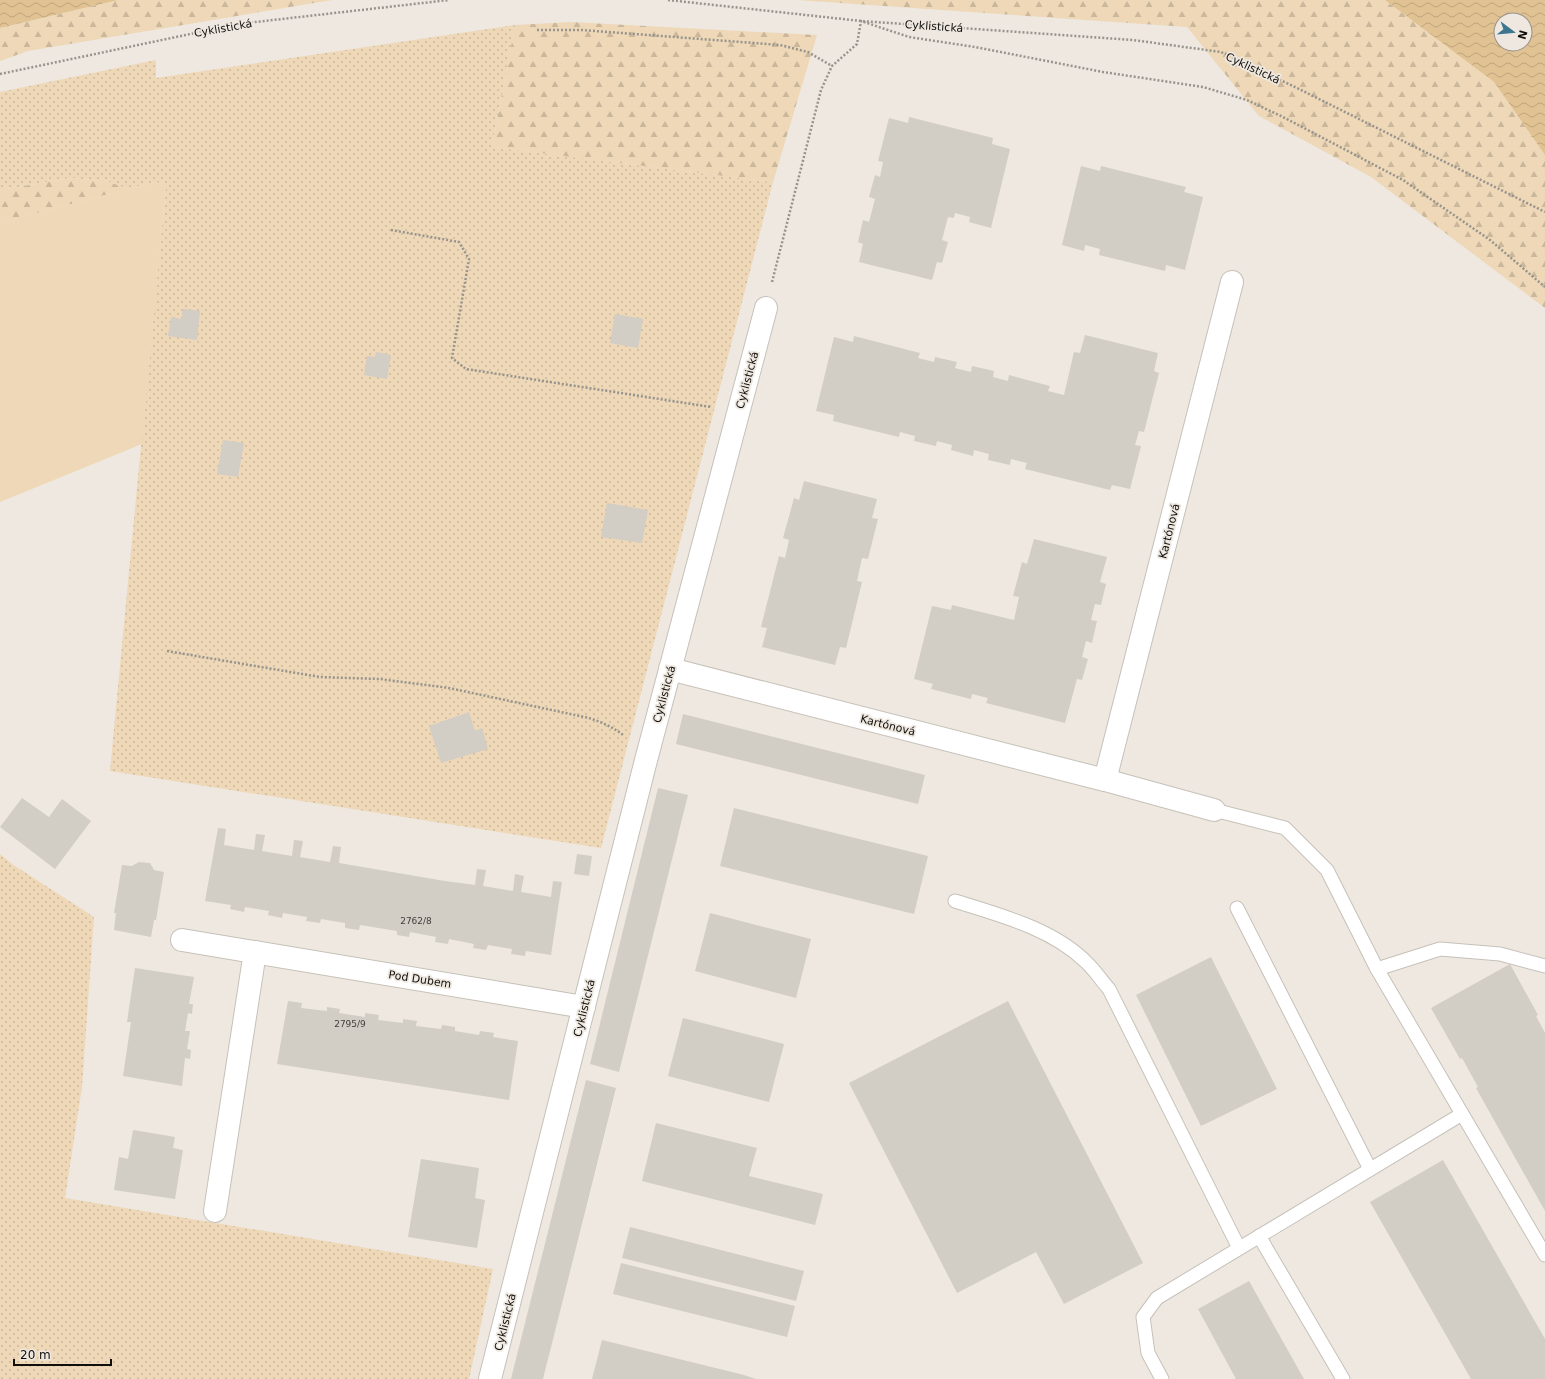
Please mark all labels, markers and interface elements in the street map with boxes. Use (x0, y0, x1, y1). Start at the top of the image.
north arrow (1493, 12, 1533, 52)
street label: Cyklistická (193, 17, 253, 40)
street label: Cyklistická (904, 18, 964, 35)
text: N (1515, 28, 1530, 41)
street label: Cyklistická (1223, 50, 1282, 87)
street label: Cyklistická (734, 350, 761, 410)
street label: Kartónová (1156, 502, 1183, 560)
street label: Cyklistická (651, 664, 678, 724)
street label: Kartónová (859, 712, 917, 739)
house number: 2762/8 (400, 916, 432, 926)
street label: Pod Dubem (388, 968, 452, 991)
street label: Cyklistická (571, 978, 598, 1038)
house number: 2795/9 (334, 1019, 366, 1029)
street label: Cyklistická (492, 1292, 519, 1352)
scale bar (14, 1341, 111, 1367)
text: 20 m (20, 1348, 51, 1362)

